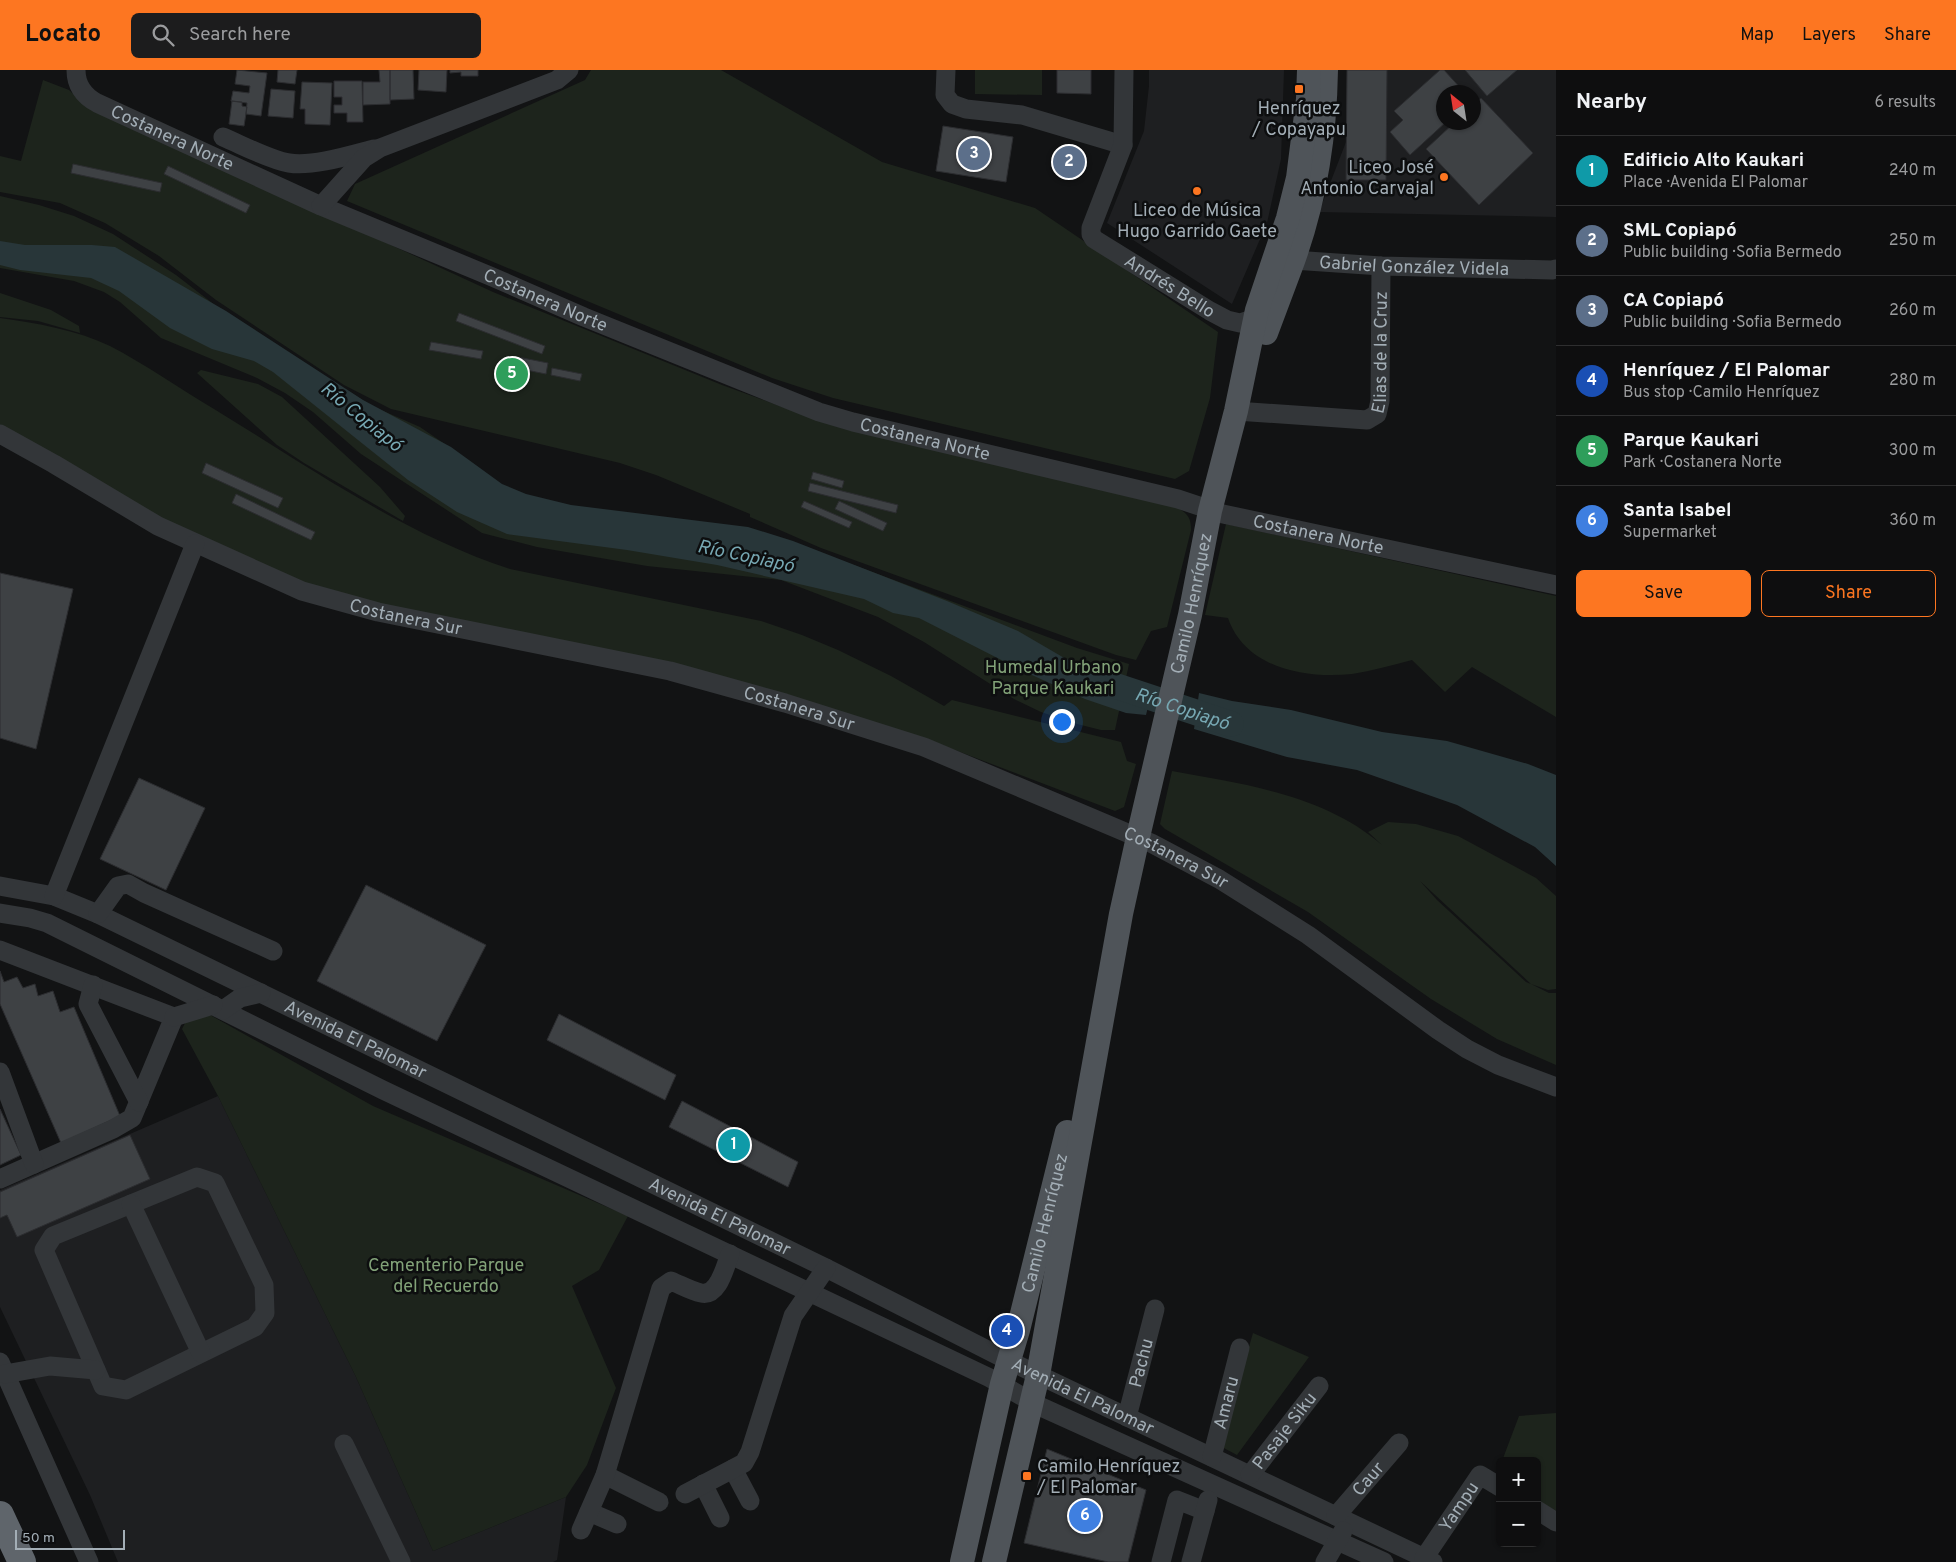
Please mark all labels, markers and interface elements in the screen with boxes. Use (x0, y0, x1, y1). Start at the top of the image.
search box (131, 13, 481, 58)
text: Locato (25, 20, 101, 50)
icon: search (149, 21, 177, 49)
text: Search here (189, 23, 291, 47)
text: Map (1740, 24, 1774, 47)
text: Layers (1802, 24, 1856, 47)
text: Share (1884, 24, 1931, 47)
marker: Henríquez / Copayapu (1293, 83, 1305, 95)
north arrow (1436, 85, 1481, 130)
text: Nearby (1576, 89, 1647, 116)
text: 6 results (1874, 93, 1936, 113)
place label: Henríquez / Copayapu (1251, 98, 1346, 142)
street label: Costanera Norte (106, 101, 237, 177)
pin: 3 (958, 135, 990, 173)
pin: 2 (1053, 143, 1085, 181)
text: Edificio Alto Kaukari (1623, 149, 1804, 173)
place label: Liceo José Antonio Carvajal (1300, 157, 1434, 201)
text: 1 (1589, 161, 1595, 181)
text: 240 m (1889, 161, 1936, 181)
marker: Liceo José Antonio Carvajal (1438, 171, 1450, 183)
text: Place · Avenida El Palomar (1623, 173, 1808, 193)
marker: Liceo de Música Hugo Garrido Gaete (1191, 185, 1203, 197)
place label: Liceo de Música Hugo Garrido Gaete (1117, 200, 1277, 244)
text: SML Copiapó (1623, 219, 1737, 243)
text: 2 (1587, 231, 1597, 251)
text: 250 m (1889, 231, 1936, 251)
text: Public building · Sofia Bermedo (1623, 243, 1842, 263)
street label: Andrés Bello (1119, 250, 1219, 324)
street label: Gabriel González Videla (1318, 252, 1509, 282)
street label: Costanera Norte (479, 264, 610, 338)
text: CA Copiapó (1623, 289, 1724, 313)
street label: Elias de la Cruz (1367, 291, 1394, 416)
text: 3 (1587, 301, 1597, 321)
text: 260 m (1889, 301, 1936, 321)
text: Public building · Sofia Bermedo (1623, 313, 1842, 333)
pin: 5 (496, 355, 528, 393)
text: Henríquez / El Palomar (1623, 359, 1830, 383)
text: 4 (1587, 371, 1597, 391)
text: 280 m (1889, 371, 1936, 391)
water label: Río Copiapó (315, 377, 408, 459)
text: Bus stop · Camilo Henríquez (1623, 383, 1820, 403)
street label: Costanera Norte (857, 414, 992, 467)
text: Parque Kaukari (1623, 429, 1759, 453)
text: 5 (1587, 441, 1597, 461)
text: 300 m (1889, 441, 1936, 461)
text: Park · Costanera Norte (1623, 453, 1782, 473)
text: Santa Isabel (1623, 499, 1732, 523)
street label: Costanera Norte (1251, 511, 1386, 561)
text: 6 (1587, 511, 1597, 531)
text: 360 m (1889, 511, 1936, 531)
text: Supermarket (1623, 523, 1717, 543)
street label: Camilo Henríquez (1167, 531, 1219, 676)
water label: Río Copiapó (695, 535, 798, 579)
button: Save (1576, 570, 1751, 617)
button: Share (1761, 570, 1936, 617)
street label: Costanera Sur (346, 595, 464, 642)
park label: Humedal Urbano Parque Kaukari (985, 657, 1121, 701)
street label: Costanera Sur (741, 682, 857, 737)
water label: Río Copiapó (1131, 683, 1234, 737)
your location (1049, 709, 1075, 735)
street label: Costanera Sur (1120, 823, 1232, 895)
street label: Avenida El Palomar (280, 996, 430, 1085)
pin: 1 (718, 1126, 750, 1164)
street label: Camilo Henríquez (1018, 1151, 1074, 1296)
street label: Avenida El Palomar (644, 1173, 794, 1262)
park label: Cementerio Parque del Recuerdo (368, 1255, 524, 1299)
pin: 4 (991, 1312, 1023, 1350)
street label: Pachu (1125, 1336, 1160, 1390)
street label: Avenida El Palomar (1007, 1354, 1158, 1441)
street label: Amaru (1209, 1374, 1245, 1432)
street label: Pasaje Siku (1248, 1388, 1323, 1475)
place label: Camilo Henríquez / El Palomar (1036, 1456, 1180, 1500)
map controls (1496, 1457, 1541, 1547)
button: + (1496, 1457, 1541, 1502)
street label: Caur (1348, 1458, 1390, 1502)
marker: Camilo Henríquez / El Palomar (1021, 1470, 1033, 1482)
street label: Yampu (1435, 1478, 1485, 1537)
pin: 6 (1069, 1497, 1101, 1535)
button: − (1496, 1502, 1541, 1547)
scale bar (15, 1527, 125, 1550)
text: 50 m (22, 1530, 55, 1547)

